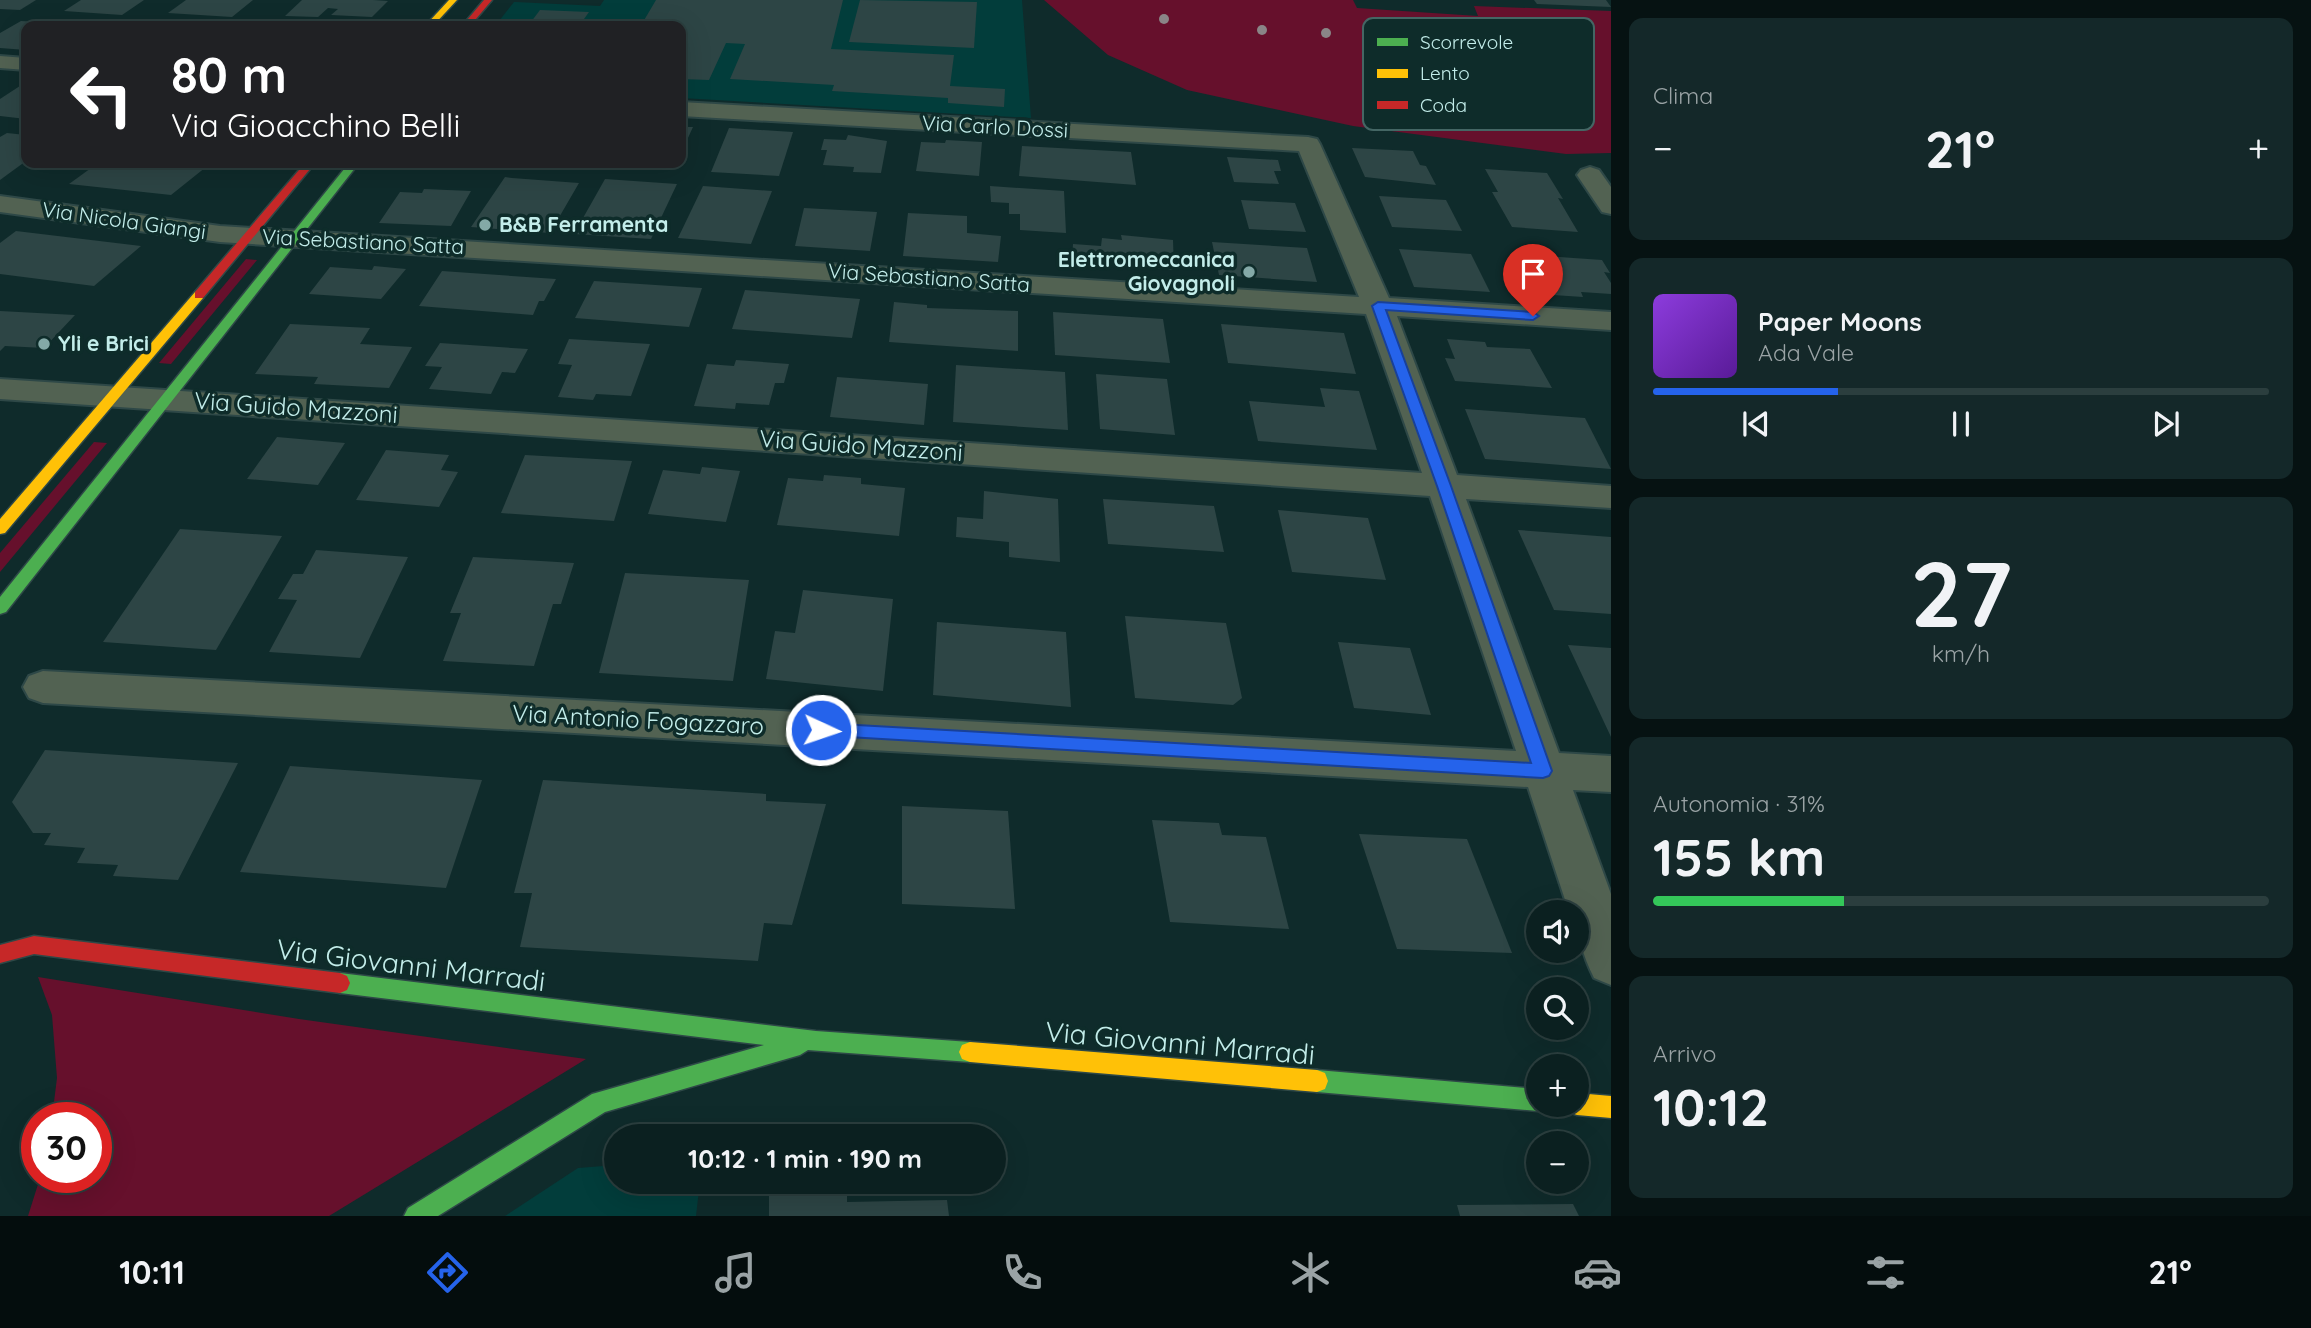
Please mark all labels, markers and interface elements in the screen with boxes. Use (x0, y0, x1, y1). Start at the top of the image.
legend (1363, 18, 1594, 130)
text: Scorrevole (1420, 30, 1513, 54)
text: 80 m (171, 44, 287, 105)
icon: left (56, 49, 147, 140)
text: Lento (1420, 61, 1470, 85)
text: Clima (1653, 81, 1713, 110)
text: Coda (1420, 93, 1467, 117)
text: Via Gioacchino Belli (171, 105, 460, 145)
street label: Via Carlo Dossi (921, 109, 1069, 143)
text: 21° (1925, 116, 1995, 181)
text: − (1653, 124, 1673, 172)
text: + (2248, 124, 2269, 172)
street label: Via Nicola Giangi (41, 196, 208, 244)
place label: B&B Ferramenta (499, 211, 668, 237)
marker: B&B Ferramenta (477, 217, 493, 233)
street label: Via Sebastiano Satta (261, 223, 465, 259)
pin (1503, 244, 1563, 316)
place label: Elettromeccanica Giovagnoli (1058, 246, 1235, 296)
icon: arrive (1514, 255, 1552, 293)
street label: Via Sebastiano Satta (827, 257, 1031, 297)
marker: Elettromeccanica Giovagnoli (1241, 264, 1257, 280)
text: Paper Moons (1758, 305, 1922, 338)
place label: Yli e Brici (58, 330, 149, 356)
marker: Yli e Brici (36, 336, 52, 352)
text: Ada Vale (1758, 338, 1854, 367)
street label: Via Guido Mazzoni (193, 385, 399, 429)
icon: previous (1737, 405, 1775, 443)
icon: pause (1942, 405, 1980, 443)
icon: next (2147, 405, 2185, 443)
street label: Via Guido Mazzoni (758, 423, 964, 467)
text: 27 (1910, 536, 2012, 650)
text: km/h (1932, 639, 1990, 668)
position arrow (784, 693, 858, 767)
street label: Via Antonio Fogazzaro (511, 697, 765, 741)
text: Autonomia · 31% (1653, 789, 1825, 818)
text: 155 km (1653, 824, 1825, 889)
map controls (1526, 900, 1589, 1194)
button: sound (1526, 900, 1589, 963)
street label: Via Giovanni Marradi (275, 931, 547, 998)
button: search (1526, 977, 1589, 1040)
street label: Via Giovanni Marradi (1044, 1013, 1316, 1072)
text: Arrivo (1653, 1039, 1716, 1068)
button: + (1526, 1054, 1589, 1117)
text: 10:12 (1653, 1074, 1769, 1139)
speed limit sign: 30 (21, 1102, 112, 1193)
button: − (1526, 1131, 1589, 1194)
text: 10:12 · 1 min · 190 m (688, 1142, 922, 1175)
icon: directions (423, 1248, 472, 1297)
icon: music (711, 1248, 760, 1297)
icon: phone (998, 1248, 1047, 1297)
icon: climate (1286, 1248, 1335, 1297)
icon: car (1573, 1248, 1622, 1297)
icon: filters (1861, 1248, 1910, 1297)
text: 10:11 (119, 1252, 185, 1292)
text: 21° (2148, 1252, 2192, 1292)

